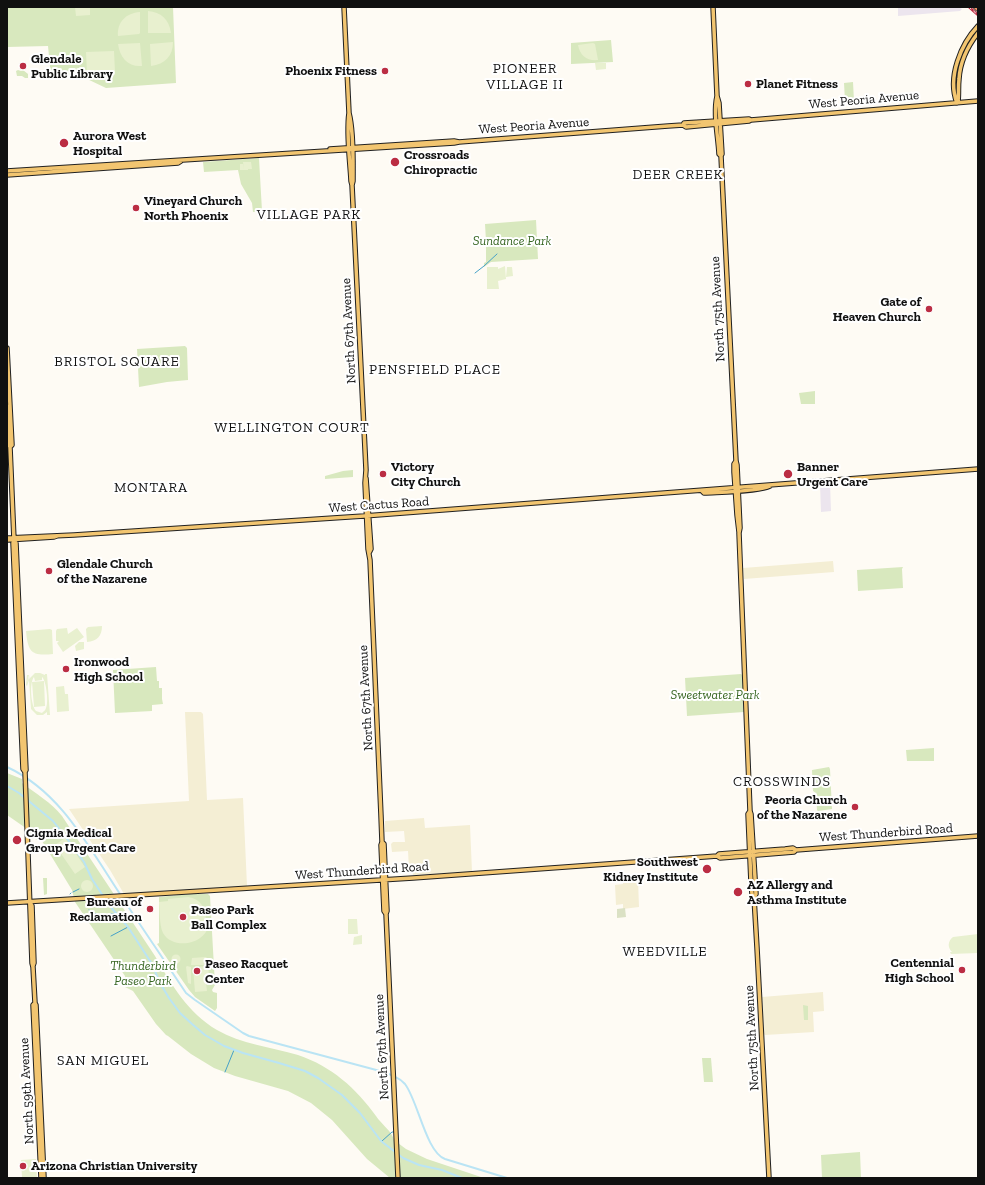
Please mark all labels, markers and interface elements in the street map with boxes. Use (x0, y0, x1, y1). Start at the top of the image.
place label: Glendale Public Library (31, 51, 113, 82)
marker: Glendale Public Library (18, 61, 28, 71)
district label: PIONEER VILLAGE II (486, 61, 564, 94)
place label: Phoenix Fitness (285, 63, 377, 79)
marker: Phoenix Fitness (380, 66, 390, 76)
place label: Planet Fitness (756, 76, 838, 92)
marker: Planet Fitness (743, 79, 753, 89)
street label: West Peoria Avenue (808, 87, 920, 113)
street label: West Peoria Avenue (478, 114, 590, 138)
place label: Aurora West Hospital (73, 128, 146, 159)
marker: Aurora West Hospital (58, 137, 70, 149)
place label: Crossroads Chiropractic (404, 147, 477, 178)
marker: Crossroads Chiropractic (389, 156, 401, 168)
district label: DEER CREEK (632, 167, 724, 183)
place label: Vineyard Church North Phoenix (144, 193, 242, 224)
marker: Vineyard Church North Phoenix (131, 203, 141, 213)
district label: VILLAGE PARK (257, 207, 361, 223)
park label: Sundance Park (473, 233, 551, 249)
street label: North 75th Avenue (707, 256, 729, 362)
street label: North 67th Avenue (338, 278, 360, 384)
place label: Gate of Heaven Church (833, 294, 921, 325)
marker: Gate of Heaven Church (924, 304, 934, 314)
district label: BRISTOL SQUARE (54, 354, 180, 370)
district label: PENSFIELD PLACE (369, 362, 501, 378)
district label: WELLINGTON COURT (214, 420, 370, 436)
place label: Victory City Church (391, 459, 461, 490)
place label: Banner Urgent Care (797, 459, 868, 490)
marker: Banner Urgent Care (782, 468, 794, 480)
marker: Victory City Church (378, 469, 388, 479)
district label: MONTARA (114, 480, 188, 496)
street label: West Cactus Road (328, 494, 430, 516)
place label: Glendale Church of the Nazarene (57, 556, 153, 587)
marker: Glendale Church of the Nazarene (44, 566, 54, 576)
street label: North 67th Avenue (355, 645, 377, 751)
place label: Ironwood High School (74, 654, 143, 685)
marker: Ironwood High School (61, 664, 71, 674)
park label: Sweetwater Park (671, 687, 759, 703)
district label: CROSSWINDS (733, 774, 831, 790)
place label: Peoria Church of the Nazarene (757, 792, 847, 823)
marker: Peoria Church of the Nazarene (850, 802, 860, 812)
street label: West Thunderbird Road (819, 821, 953, 845)
place label: Cignia Medical Group Urgent Care (26, 825, 136, 856)
marker: Cignia Medical Group Urgent Care (11, 834, 23, 846)
place label: Southwest Kidney Institute (603, 854, 698, 885)
street label: West Thunderbird Road (295, 859, 429, 883)
marker: Southwest Kidney Institute (701, 863, 713, 875)
place label: AZ Allergy and Asthma Institute (747, 877, 846, 908)
marker: AZ Allergy and Asthma Institute (732, 886, 744, 898)
place label: Bureau of Reclamation (70, 894, 142, 925)
place label: Paseo Park Ball Complex (191, 902, 266, 933)
marker: Bureau of Reclamation (145, 904, 155, 914)
marker: Paseo Park Ball Complex (178, 912, 188, 922)
district label: WEEDVILLE (622, 944, 708, 960)
place label: Centennial High School (885, 955, 954, 986)
place label: Paseo Racquet Center (205, 956, 288, 987)
park label: Thunderbird Paseo Park (110, 958, 176, 989)
marker: Centennial High School (957, 965, 967, 975)
marker: Paseo Racquet Center (192, 966, 202, 976)
street label: North 75th Avenue (741, 985, 763, 1091)
street label: North 67th Avenue (371, 994, 393, 1100)
street label: North 59th Avenue (16, 1038, 38, 1144)
district label: SAN MIGUEL (57, 1053, 149, 1069)
place label: Arizona Christian University (31, 1158, 197, 1174)
marker: Arizona Christian University (18, 1161, 28, 1171)

